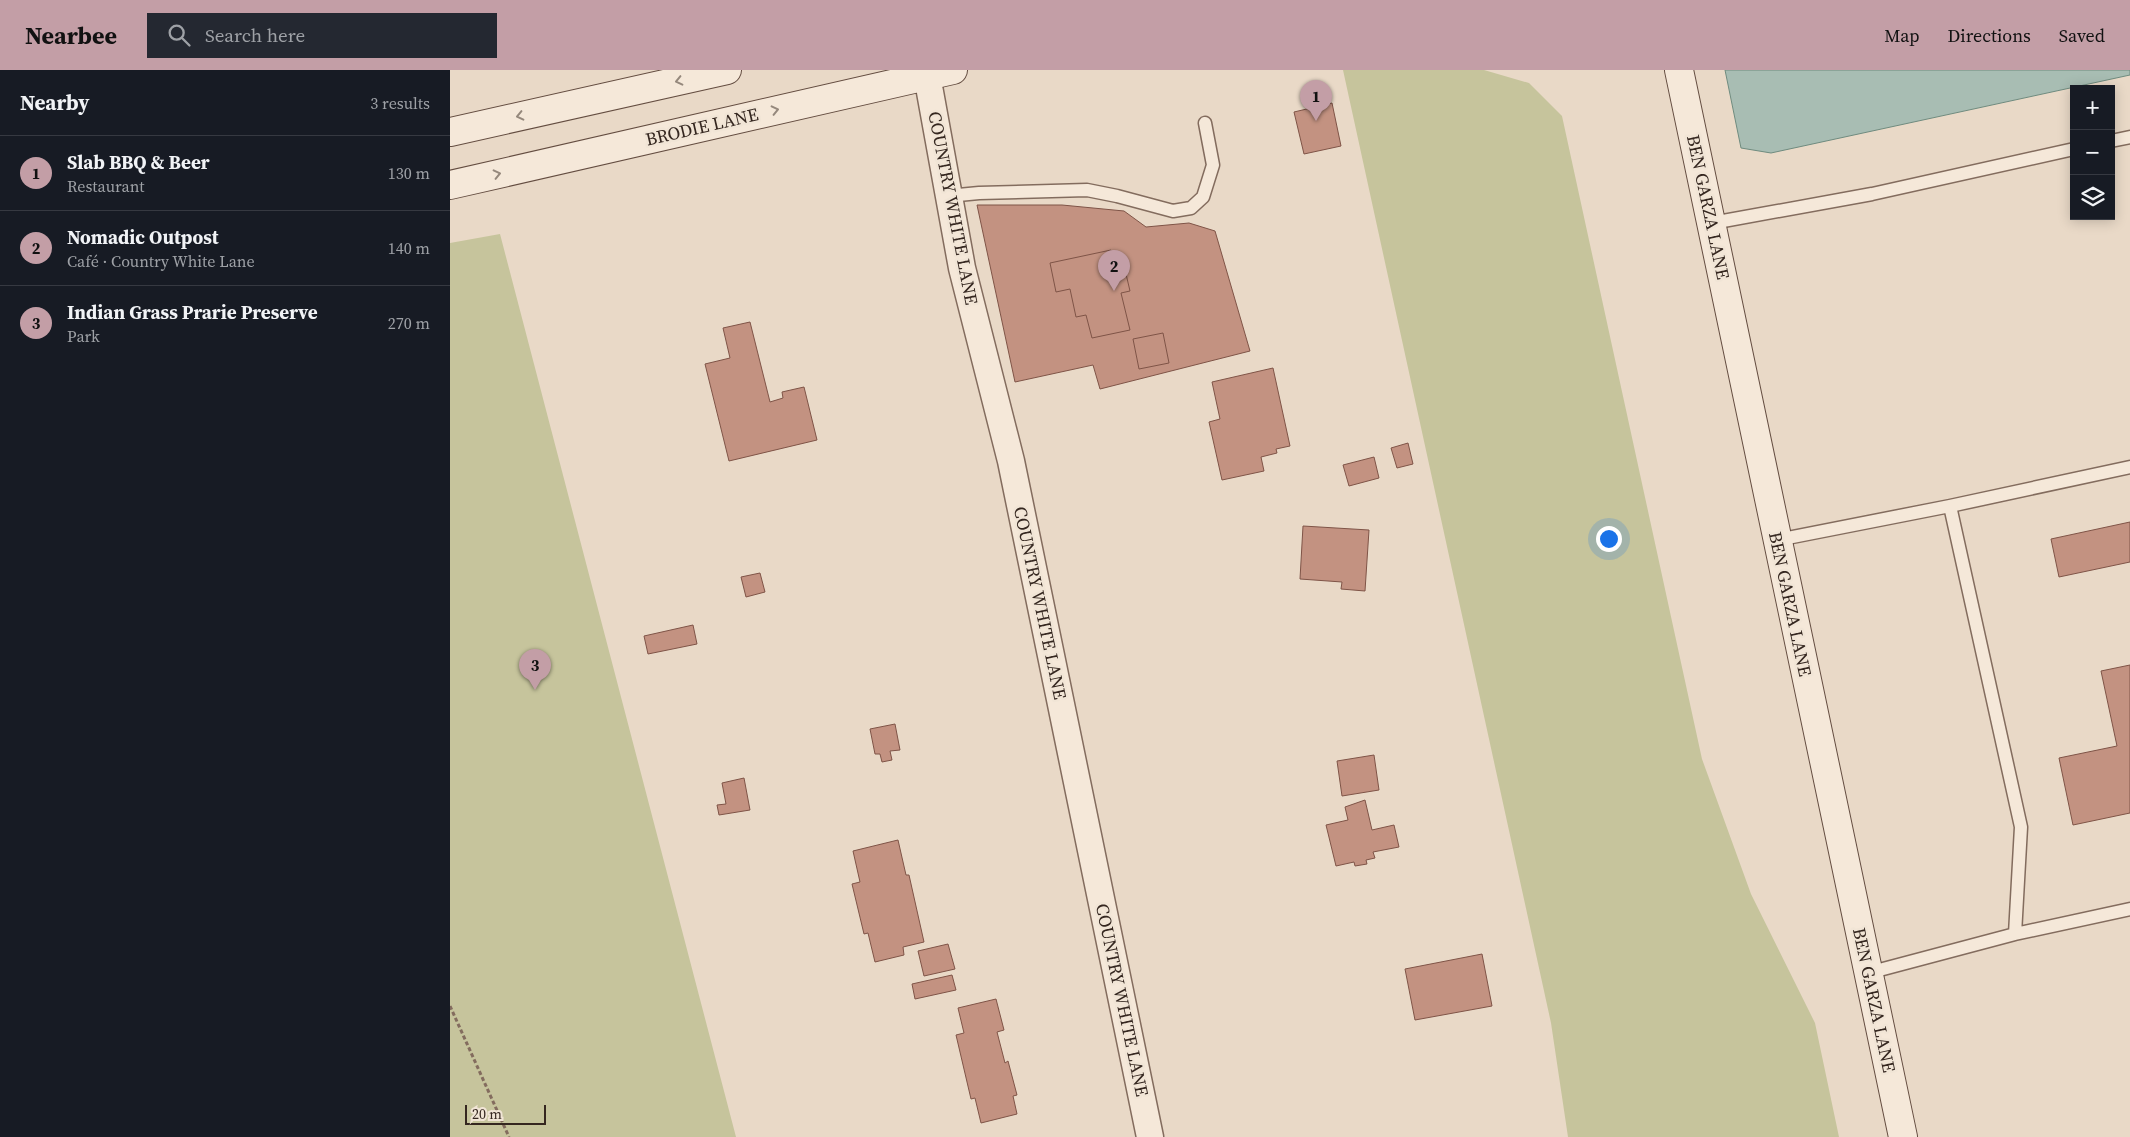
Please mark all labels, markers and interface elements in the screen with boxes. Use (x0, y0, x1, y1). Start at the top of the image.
search box (147, 13, 497, 58)
text: Nearbee (25, 19, 117, 52)
icon: search (165, 21, 193, 49)
text: Search here (205, 22, 305, 48)
text: Map (1884, 23, 1920, 48)
text: Directions (1948, 23, 2031, 48)
text: Saved (2059, 23, 2105, 48)
one-way arrow (674, 75, 683, 86)
pin: 1 (1300, 80, 1332, 121)
map controls (2070, 85, 2115, 220)
button: + (2070, 85, 2115, 130)
text: Nearby (20, 88, 90, 117)
text: 3 results (370, 92, 430, 114)
street label: BRODIE LANE (643, 101, 761, 152)
one-way arrow (771, 105, 780, 116)
street label: COUNTRY WHITE LANE (922, 109, 985, 307)
one-way arrow (516, 110, 525, 121)
button: − (2070, 130, 2115, 175)
street label: BEN GARZA LANE (1681, 132, 1736, 282)
text: Slab BBQ & Beer (67, 149, 210, 175)
text: 1 (32, 162, 40, 184)
text: 130 m (388, 162, 430, 184)
one-way arrow (493, 169, 502, 180)
text: Restaurant (67, 175, 145, 197)
button: layers (2070, 175, 2115, 220)
text: Nomadic Outpost (67, 224, 219, 250)
text: 2 (32, 237, 40, 259)
text: 140 m (388, 237, 430, 259)
text: Café · Country White Lane (67, 250, 255, 272)
pin: 2 (1098, 250, 1130, 291)
text: Indian Grass Prarie Preserve (67, 299, 318, 325)
text: 3 (32, 312, 40, 334)
text: 270 m (388, 312, 430, 334)
text: Park (67, 325, 100, 347)
street label: COUNTRY WHITE LANE (1008, 504, 1073, 702)
your location (1596, 526, 1622, 552)
street label: BEN GARZA LANE (1763, 529, 1818, 679)
pin: 3 (519, 649, 551, 690)
street label: COUNTRY WHITE LANE (1090, 901, 1155, 1099)
street label: BEN GARZA LANE (1847, 925, 1902, 1075)
scale bar (465, 1102, 546, 1125)
text: 20 m (472, 1104, 502, 1124)

